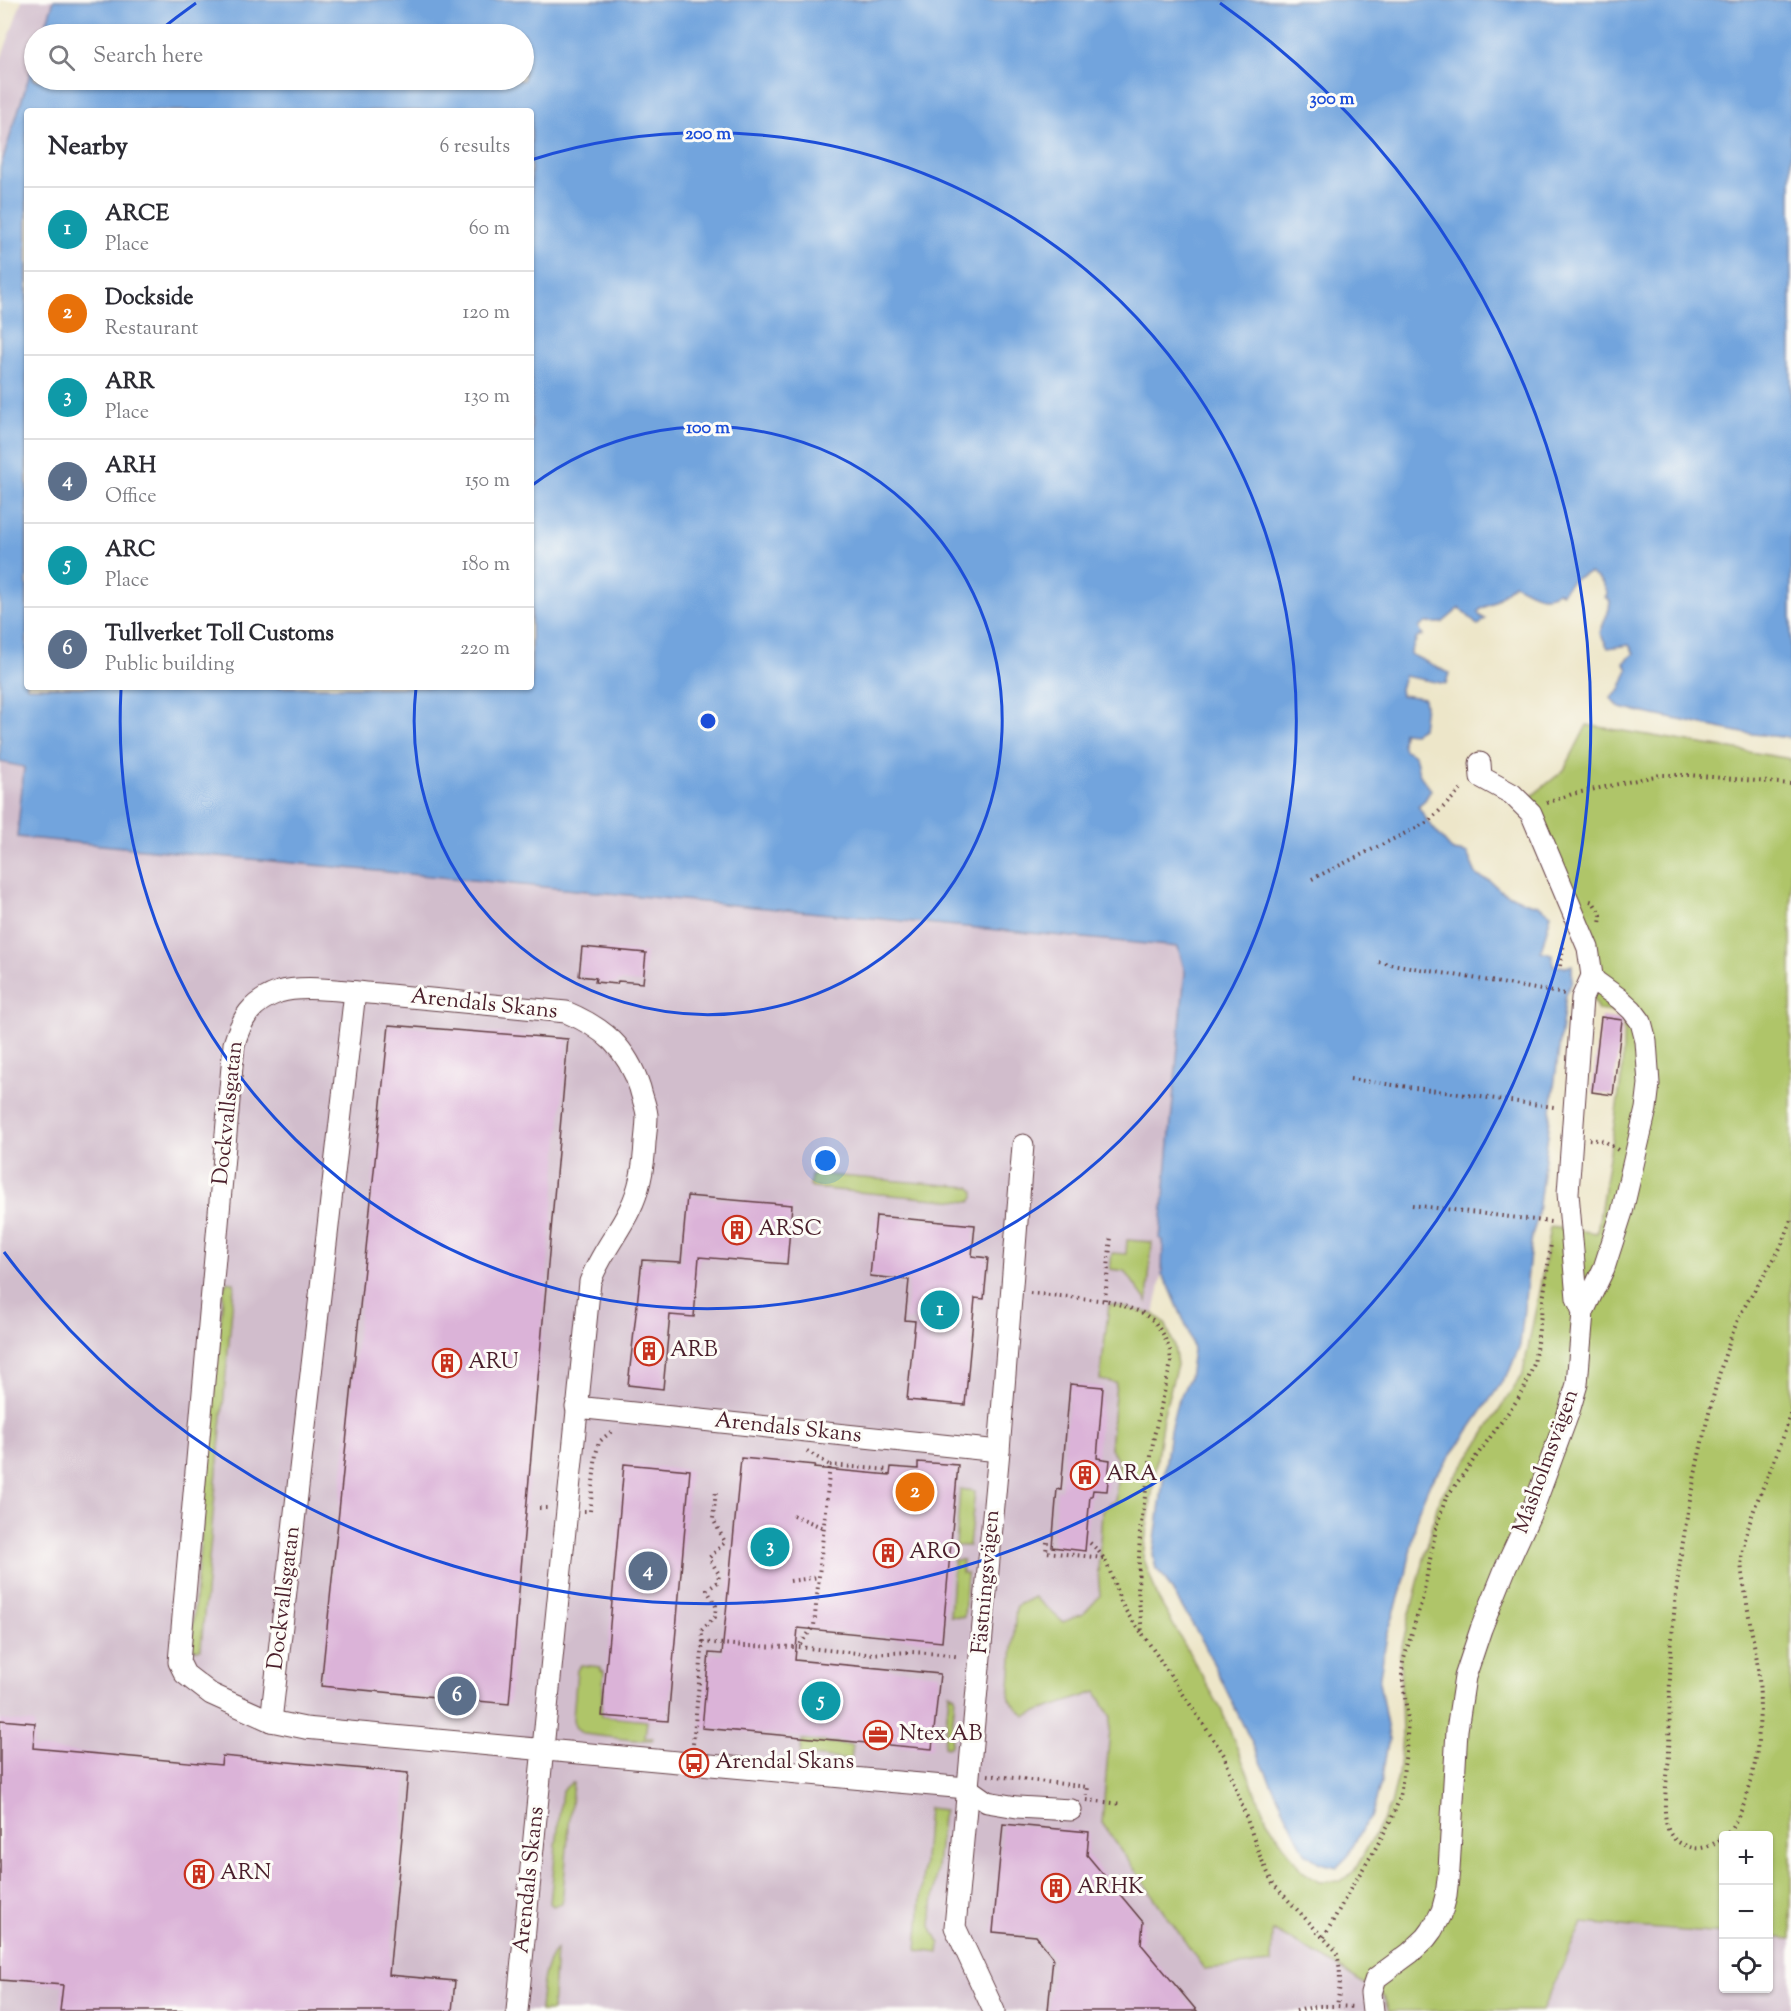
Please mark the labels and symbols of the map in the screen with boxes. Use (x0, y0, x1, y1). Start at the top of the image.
text: 300 m (1310, 87, 1355, 113)
text: 200 m (685, 122, 731, 148)
text: 100 m (686, 416, 730, 442)
centre of rings (698, 711, 718, 731)
street label: Arendals Skans (409, 981, 559, 1029)
street label: Dockvallsgatan (206, 1039, 252, 1187)
your location (811, 1146, 840, 1175)
building icon: ARSC (721, 1214, 753, 1246)
place label: ARSC (758, 1214, 822, 1246)
pin: 1 (920, 1288, 960, 1332)
building icon: ARB (633, 1335, 665, 1367)
place label: ARB (670, 1335, 718, 1367)
building icon: ARU (431, 1347, 463, 1379)
place label: ARU (468, 1347, 518, 1379)
street label: Måsholmsvägen (1506, 1385, 1588, 1539)
street label: Arendals Skans (713, 1405, 863, 1453)
building icon: ARA (1069, 1459, 1101, 1491)
place label: ARA (1106, 1459, 1158, 1491)
pin: 2 (896, 1470, 934, 1514)
street label: Fästningsvägen (965, 1508, 1009, 1656)
street label: Dockvallsgatan (260, 1524, 310, 1672)
pin: 3 (750, 1524, 790, 1570)
building icon: ARO (872, 1537, 904, 1569)
place label: ARO (909, 1537, 961, 1569)
pin: 4 (628, 1548, 668, 1594)
pin: 6 (438, 1674, 476, 1718)
pin: 5 (802, 1678, 840, 1724)
office icon: Ntex AB (862, 1719, 894, 1751)
place label: Ntex AB (899, 1719, 983, 1751)
bus stop icon: Arendal Skans (678, 1747, 710, 1779)
place label: Arendal Skans (715, 1747, 854, 1779)
street label: Arendals Skans (506, 1805, 554, 1955)
building icon: ARN (183, 1858, 215, 1890)
place label: ARN (220, 1858, 271, 1890)
building icon: ARHK (1040, 1872, 1072, 1904)
place label: ARHK (1077, 1872, 1144, 1904)

